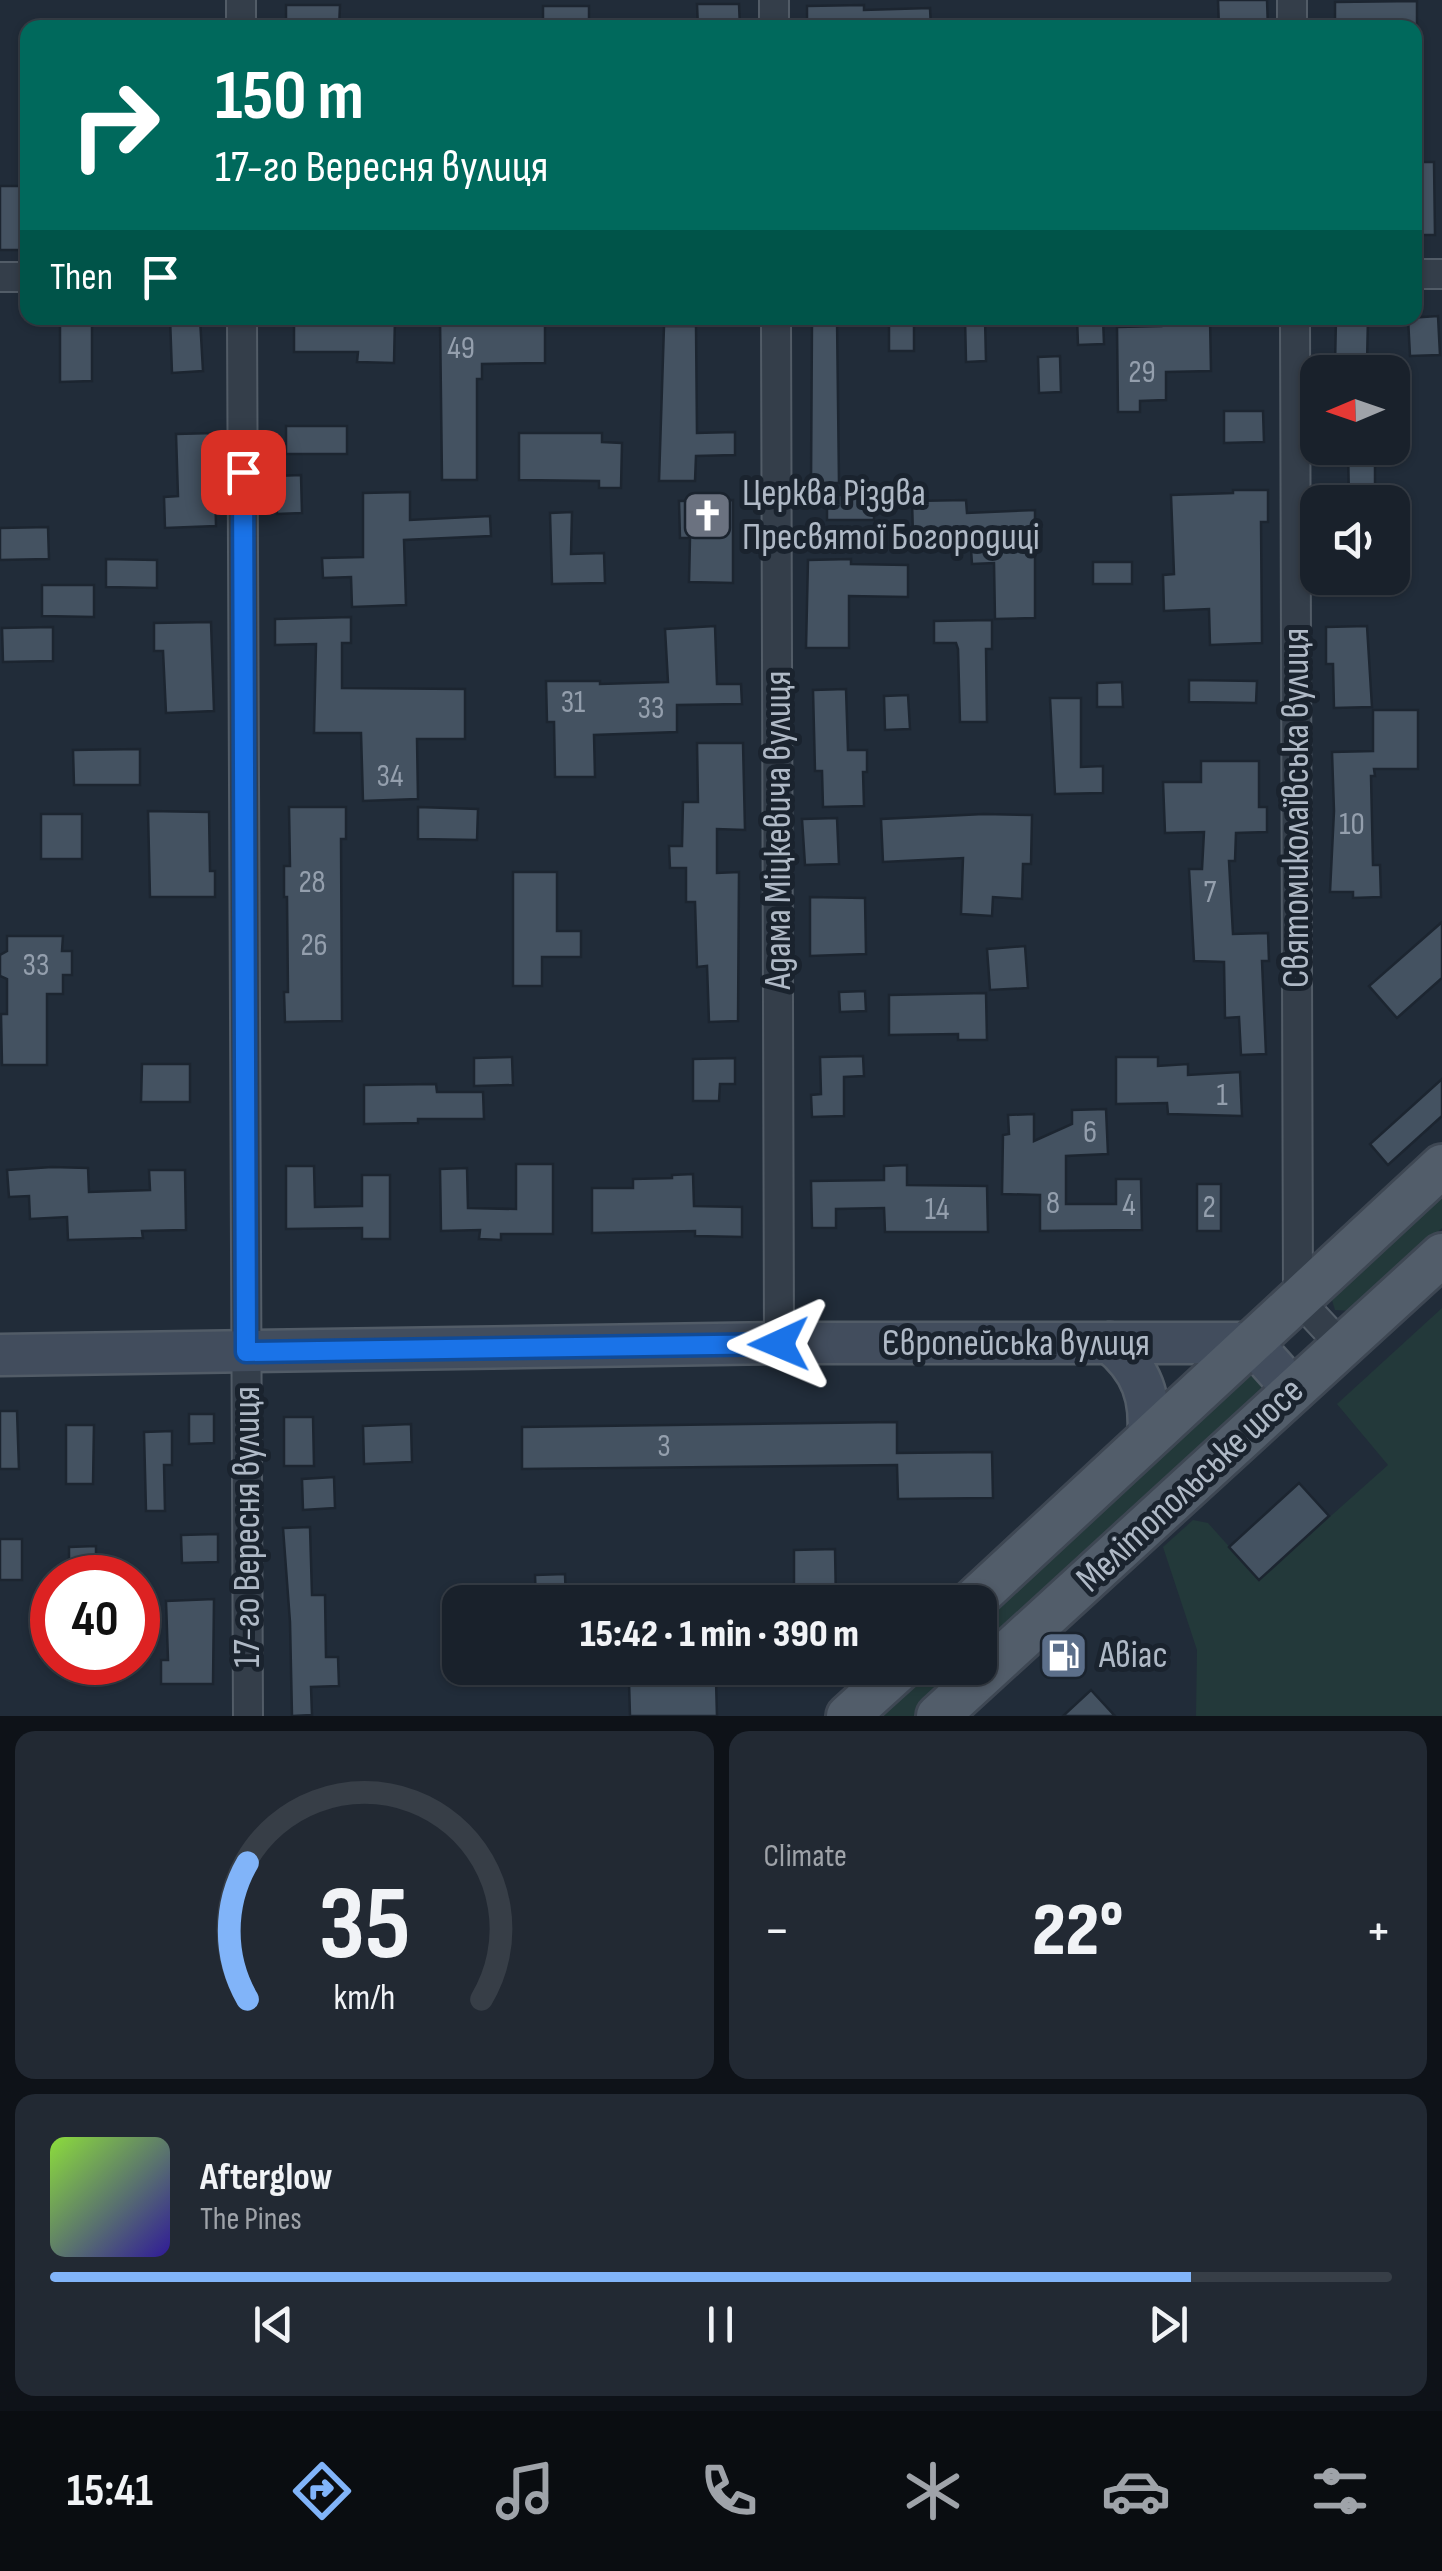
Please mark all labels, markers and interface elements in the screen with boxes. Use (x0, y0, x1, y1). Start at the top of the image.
text: 150 m (215, 55, 364, 139)
icon: right (50, 60, 180, 190)
text: 17-го Вересня вулиця (215, 140, 548, 195)
icon: arrive (133, 250, 188, 305)
text: Then (50, 255, 113, 300)
house number: 49 (447, 329, 475, 368)
house number: 29 (1128, 353, 1156, 392)
north arrow (1300, 355, 1410, 465)
map controls (1300, 355, 1410, 595)
pin (201, 430, 286, 515)
icon: arrive (216, 445, 271, 500)
place label: Церква Різдва Пресвятої Богородиці (742, 471, 1040, 560)
button: sound (1300, 485, 1410, 595)
church icon: Церква Різдва Пресвятої Богородиці (681, 489, 733, 541)
street label: Святомиколаївська вулиця (1274, 628, 1319, 988)
street label: Адама Міцкевича вулиця (756, 670, 801, 991)
house number: 31 (561, 683, 585, 722)
house number: 33 (638, 689, 664, 728)
house number: 34 (377, 757, 403, 796)
house number: 10 (1339, 805, 1365, 844)
house number: 28 (298, 863, 326, 902)
house number: 7 (1204, 873, 1217, 912)
house number: 26 (300, 926, 328, 965)
house number: 33 (23, 946, 49, 985)
house number: 1 (1216, 1076, 1228, 1115)
house number: 6 (1083, 1113, 1097, 1152)
house number: 8 (1046, 1184, 1060, 1223)
house number: 4 (1122, 1186, 1136, 1225)
house number: 2 (1202, 1188, 1216, 1227)
house number: 14 (925, 1190, 949, 1229)
position arrow (727, 1292, 831, 1396)
street label: Європейська вулиця (882, 1321, 1150, 1366)
street label: Мелітопольське шосе (1067, 1368, 1313, 1602)
street label: 17-го Вересня вулиця (225, 1386, 270, 1668)
house number: 3 (657, 1427, 671, 1466)
speed limit sign: 40 (30, 1555, 160, 1685)
text: 15:42 · 1 min · 390 m (580, 1612, 859, 1657)
fuel station icon: Авіас (1038, 1629, 1090, 1681)
place label: Авіас (1098, 1633, 1168, 1678)
text: Climate (764, 1837, 847, 1876)
text: 35 (318, 1863, 410, 1988)
text: 22° (1032, 1886, 1124, 1977)
text: − (764, 1898, 790, 1965)
text: + (1365, 1898, 1392, 1965)
text: km/h (333, 1977, 395, 2020)
text: Afterglow (200, 2155, 333, 2200)
text: The Pines (200, 2200, 302, 2239)
icon: previous (246, 2297, 301, 2352)
icon: pause (693, 2297, 748, 2352)
icon: next (1141, 2297, 1196, 2352)
icon: directions (287, 2456, 357, 2526)
icon: music (490, 2456, 560, 2526)
icon: phone (694, 2456, 764, 2526)
icon: climate (898, 2456, 968, 2526)
icon: car (1101, 2456, 1171, 2526)
icon: filters (1305, 2456, 1375, 2526)
text: 15:41 (67, 2464, 153, 2519)

